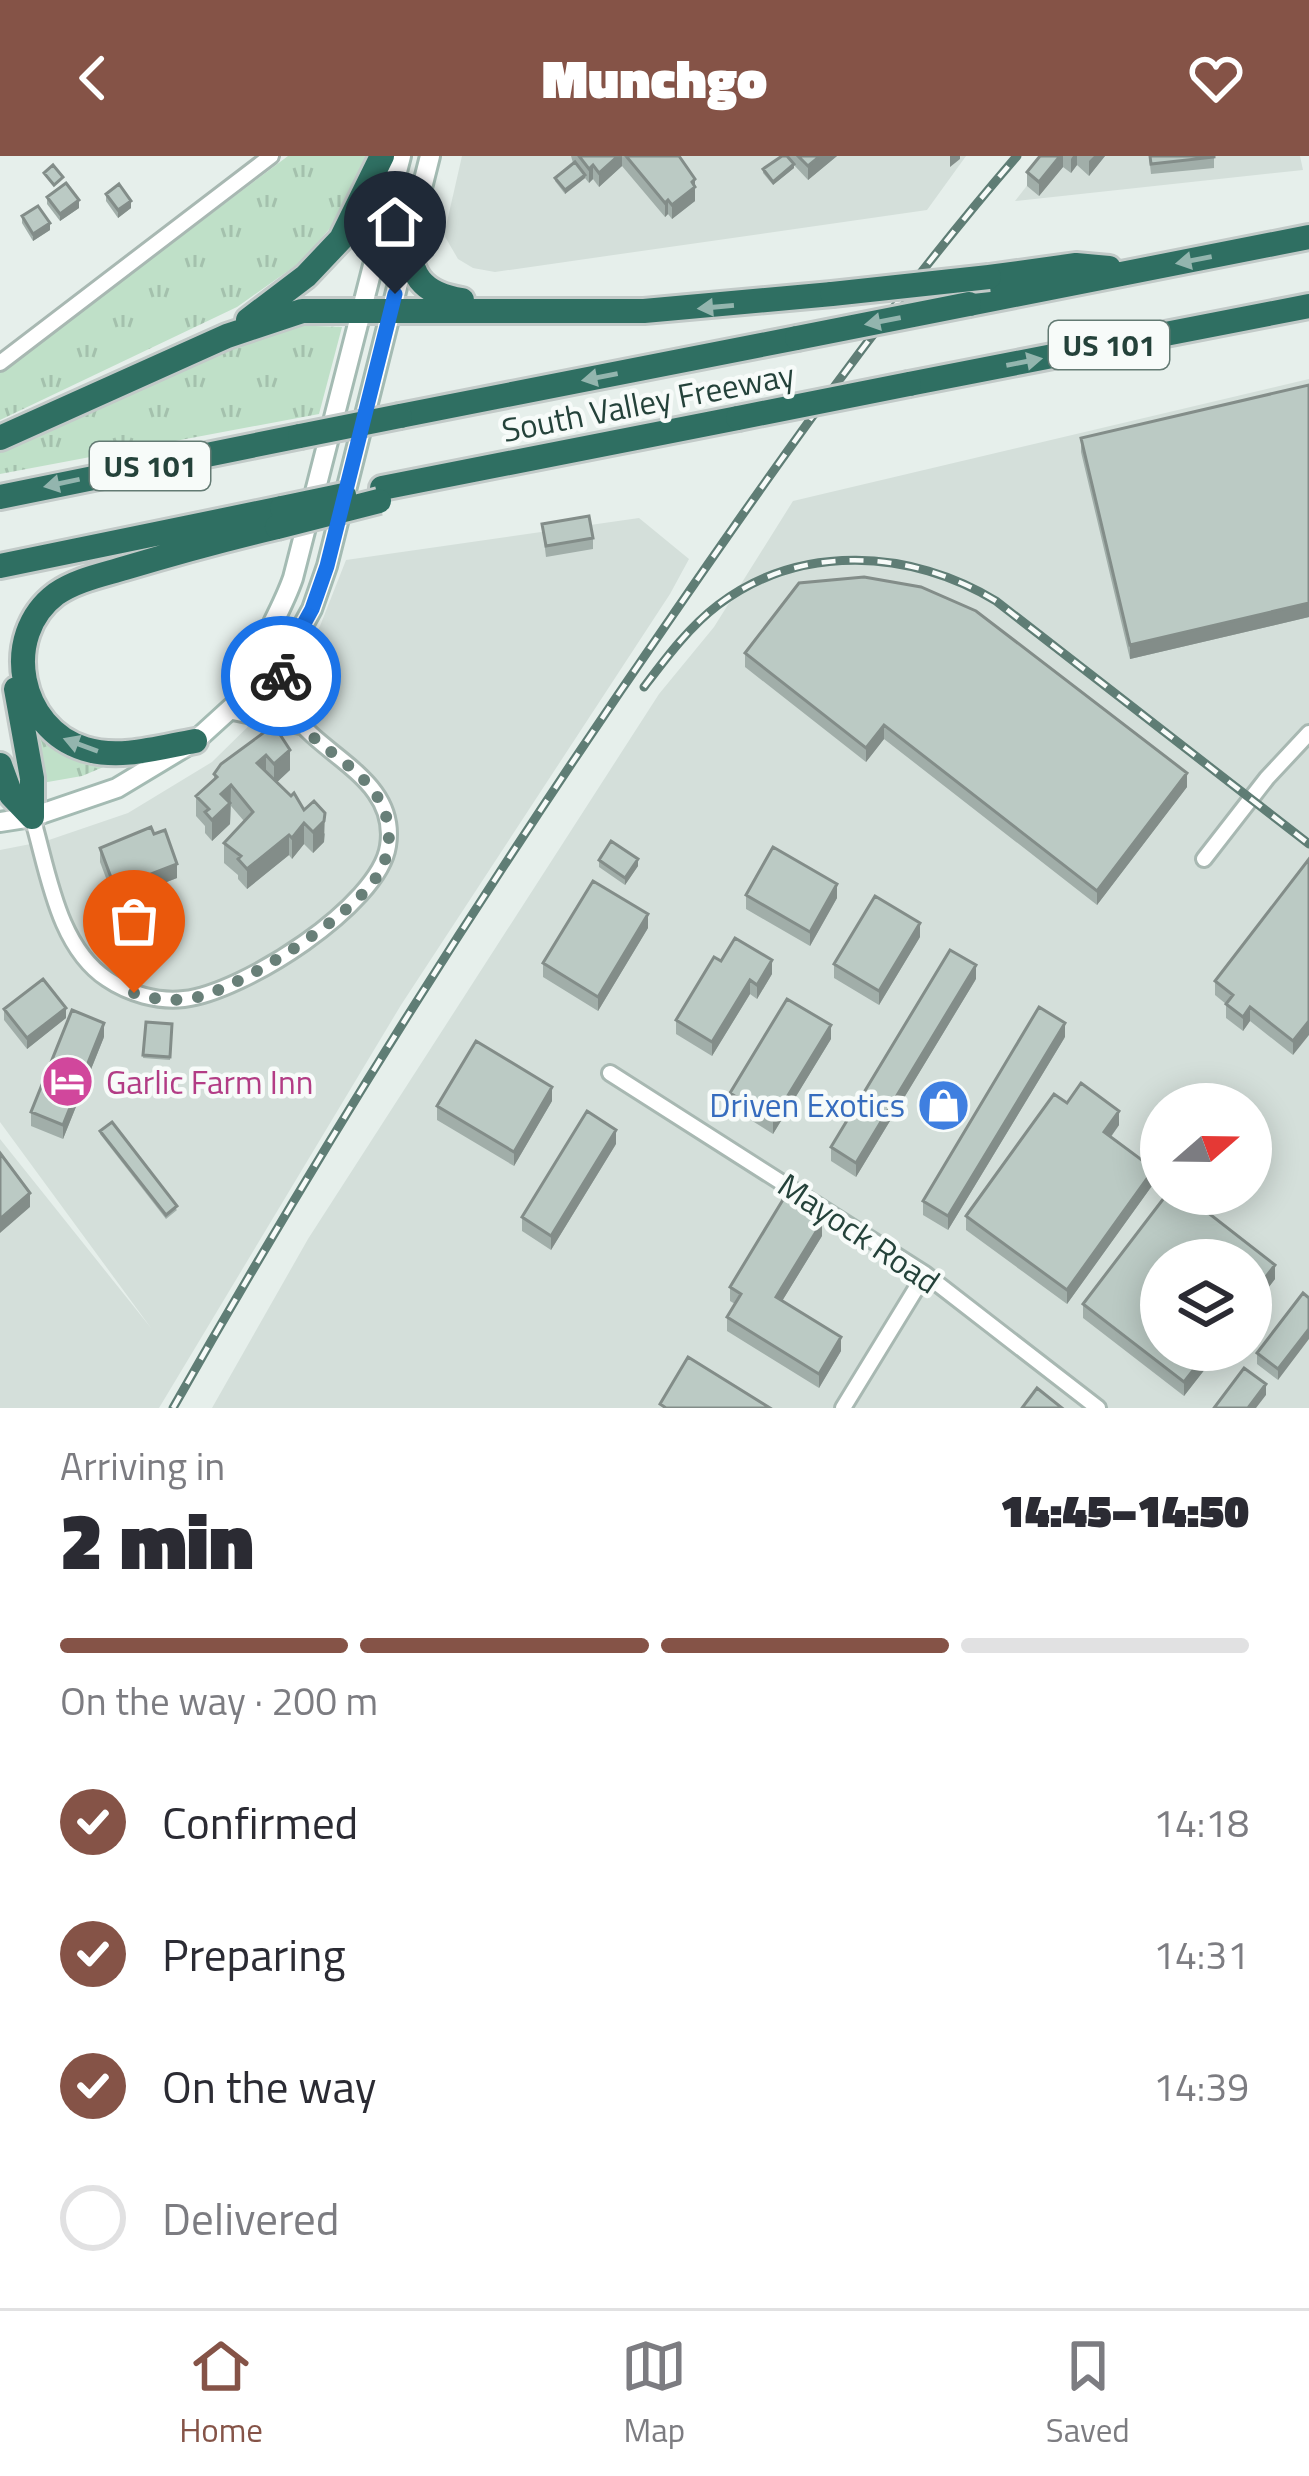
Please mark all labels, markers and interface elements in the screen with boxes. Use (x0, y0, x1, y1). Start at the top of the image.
text: Munchgo (542, 37, 767, 119)
icon: back (60, 45, 126, 111)
icon: heart (1183, 45, 1249, 111)
pin (344, 171, 446, 294)
icon: home (362, 189, 428, 255)
one-way arrow (1175, 251, 1212, 270)
one-way arrow (697, 297, 734, 316)
one-way arrow (864, 312, 901, 331)
road number: US 101 (1049, 321, 1169, 369)
street label: South Valley Freeway (497, 349, 799, 455)
one-way arrow (1006, 352, 1044, 371)
one-way arrow (580, 368, 618, 387)
road number: US 101 (90, 442, 210, 490)
one-way arrow (42, 475, 80, 494)
courier (221, 616, 341, 736)
icon: bike (248, 643, 314, 709)
one-way arrow (62, 735, 98, 753)
pin (83, 870, 185, 993)
icon: bag (101, 888, 167, 954)
hotel icon: Garlic Farm Inn (39, 1054, 95, 1110)
place label: Garlic Farm Inn (106, 1057, 313, 1107)
shop icon: Driven Exotics (916, 1077, 972, 1133)
place label: Driven Exotics (709, 1080, 905, 1130)
north arrow (1140, 1083, 1272, 1215)
map controls (1140, 1083, 1272, 1371)
street label: Mayock Road (768, 1160, 950, 1306)
button: layers (1140, 1239, 1272, 1371)
text: Arriving in (60, 1436, 225, 1495)
text: 14:45–14:50 (1000, 1476, 1249, 1544)
text: 2 min (60, 1481, 254, 1599)
text: On the way · 200 m (60, 1671, 378, 1730)
text: Confirmed (162, 1788, 358, 1856)
icon: check (60, 1789, 126, 1855)
text: 14:18 (1153, 1793, 1249, 1852)
text: Preparing (162, 1920, 346, 1988)
icon: check (60, 1921, 126, 1987)
text: 14:31 (1153, 1925, 1249, 1984)
text: On the way (162, 2052, 376, 2120)
icon: check (60, 2053, 126, 2119)
text: 14:39 (1153, 2057, 1249, 2116)
text: Delivered (162, 2184, 340, 2252)
tab: Home (179, 2333, 263, 2455)
tab: Map (621, 2333, 687, 2455)
tab: Saved (1046, 2333, 1130, 2455)

